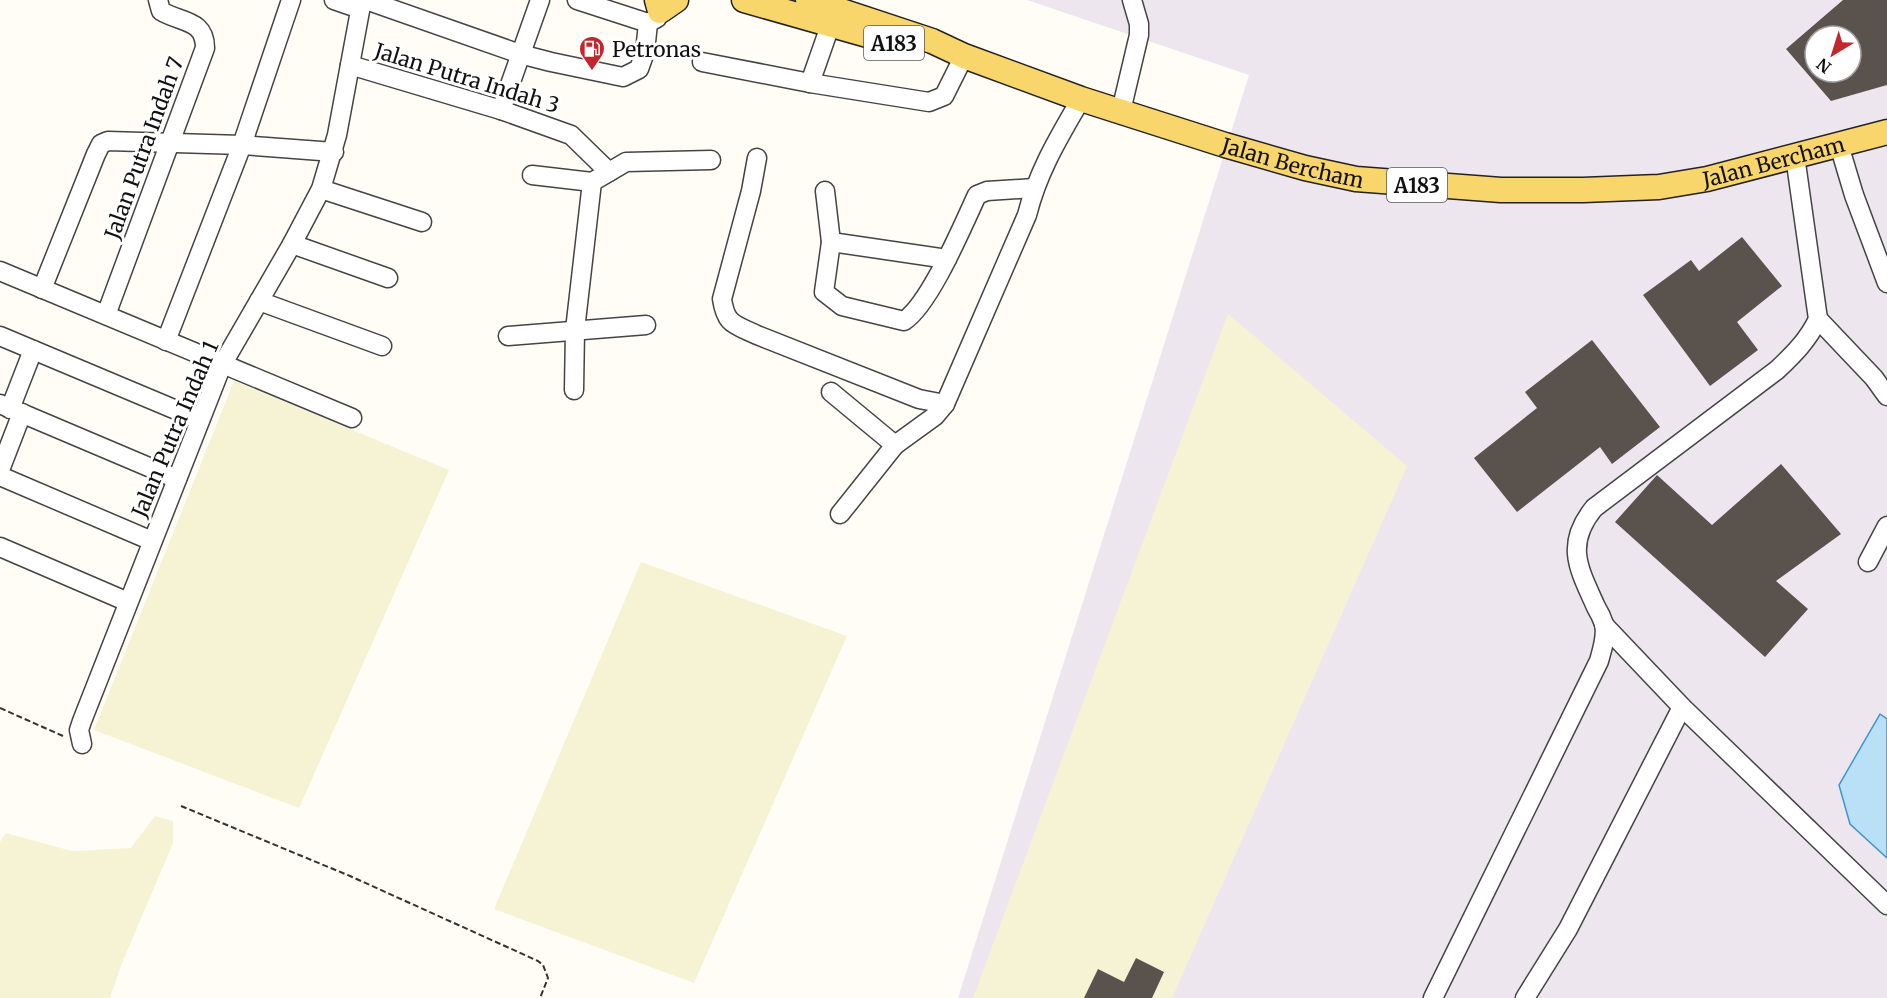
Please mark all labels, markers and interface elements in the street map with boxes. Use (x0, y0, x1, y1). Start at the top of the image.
north arrow (1803, 24, 1863, 84)
road number: A183 (864, 26, 924, 60)
fuel station icon: Petronas (577, 34, 607, 72)
place label: Petronas (612, 36, 701, 63)
street label: Jalan Putra Indah 3 (370, 37, 563, 119)
street label: Jalan Putra Indah 7 (98, 53, 190, 244)
text: N (1812, 54, 1835, 78)
street label: Jalan Bercham (1700, 130, 1848, 193)
street label: Jalan Bercham (1218, 131, 1367, 194)
road number: A183 (1387, 168, 1447, 202)
street label: Jalan Putra Indah 1 (125, 337, 224, 522)

